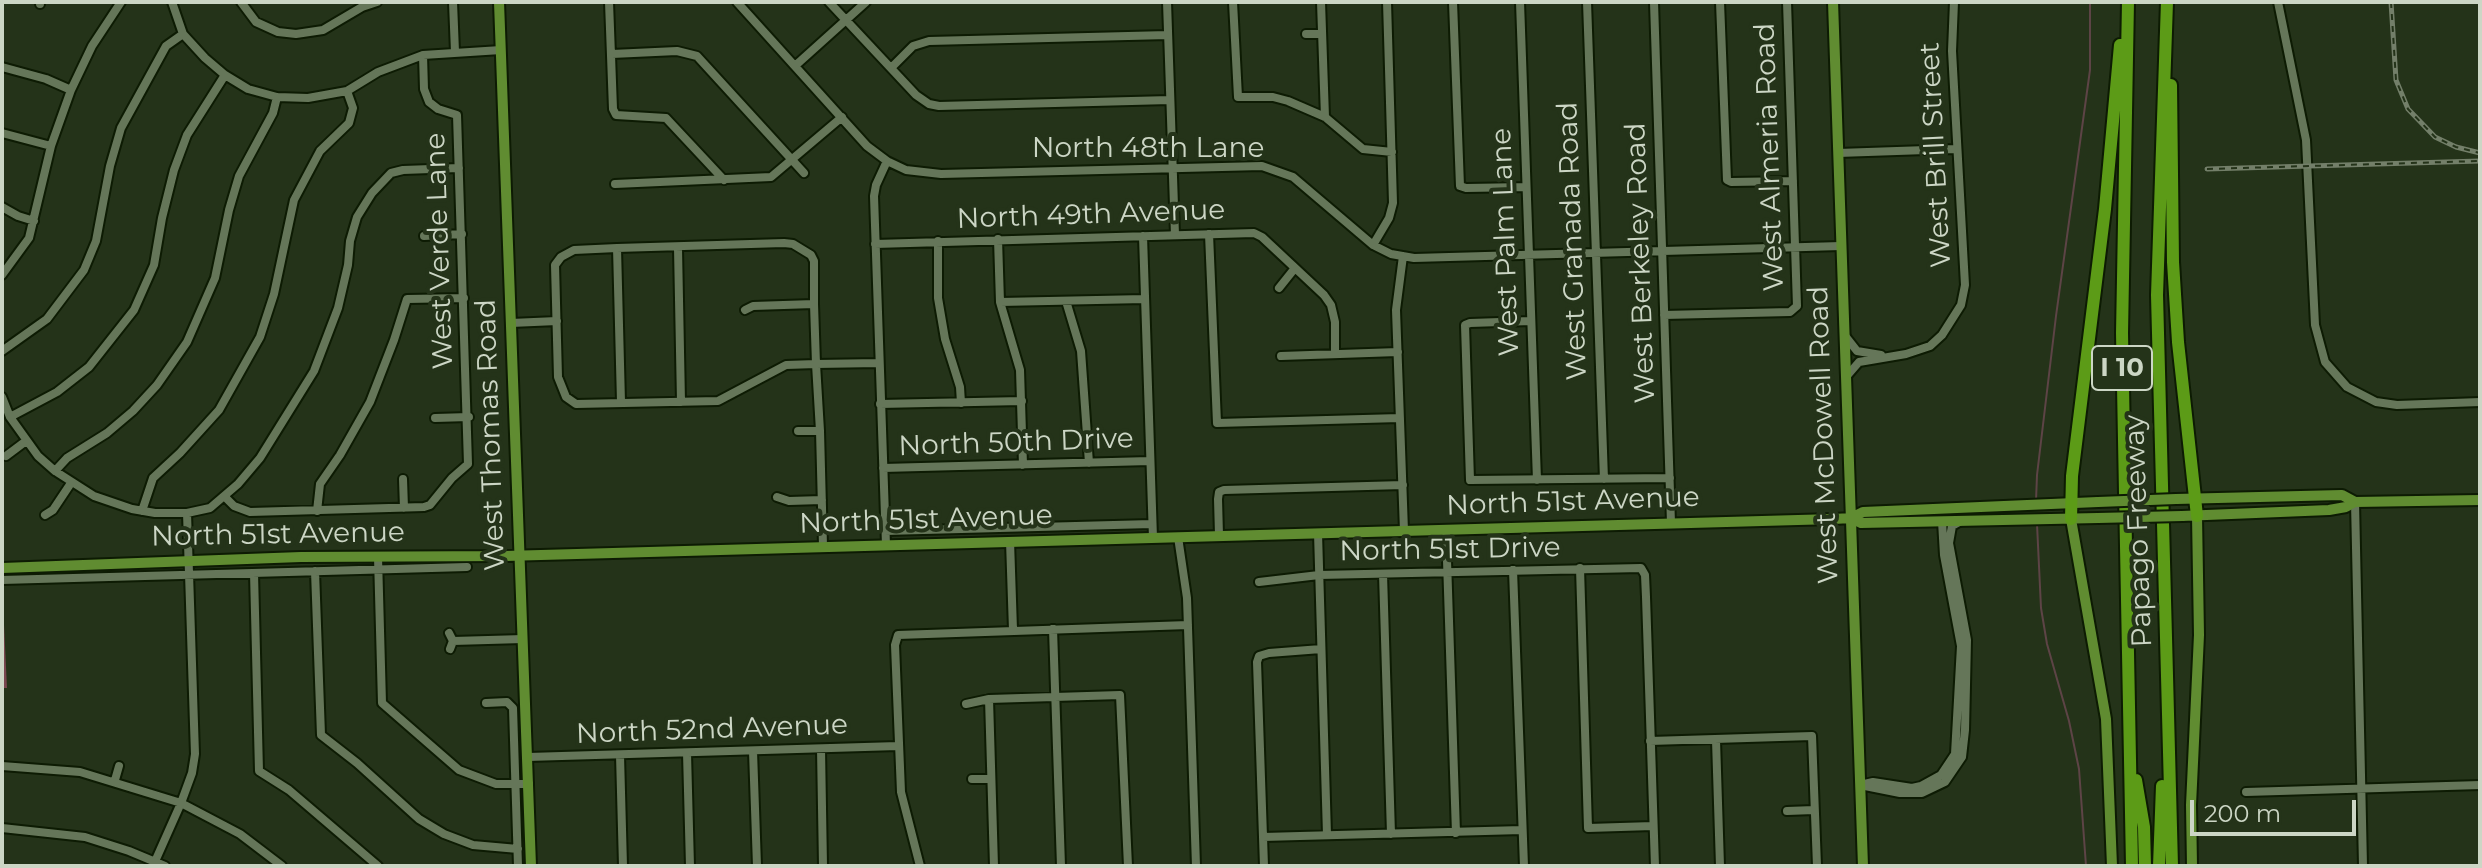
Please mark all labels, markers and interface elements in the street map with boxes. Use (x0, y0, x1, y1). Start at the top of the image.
street label: West Almeria Road (1749, 22, 1791, 292)
street label: West Brill Street (1913, 41, 1959, 269)
street label: West Granada Road (1551, 101, 1595, 381)
street label: West Berkeley Road (1619, 122, 1663, 404)
street label: West Palm Lane (1485, 127, 1527, 357)
street label: West Verde Lane (419, 132, 461, 370)
street label: North 48th Lane (1032, 132, 1264, 166)
street label: North 49th Avenue (956, 194, 1226, 236)
street label: West McDowell Road (1802, 285, 1846, 585)
street label: West Thomas Road (469, 299, 513, 571)
road number: I 10 (2092, 346, 2152, 390)
street label: Papago Freeway (2118, 414, 2160, 648)
street label: North 50th Drive (898, 422, 1134, 464)
street label: North 51st Avenue (1446, 481, 1700, 523)
street label: North 51st Avenue (799, 499, 1053, 541)
street label: North 51st Avenue (151, 516, 405, 554)
street label: North 51st Drive (1339, 531, 1561, 569)
street label: North 52nd Avenue (575, 708, 849, 752)
scale bar (2194, 784, 2360, 834)
text: 200 m (2204, 799, 2281, 828)

